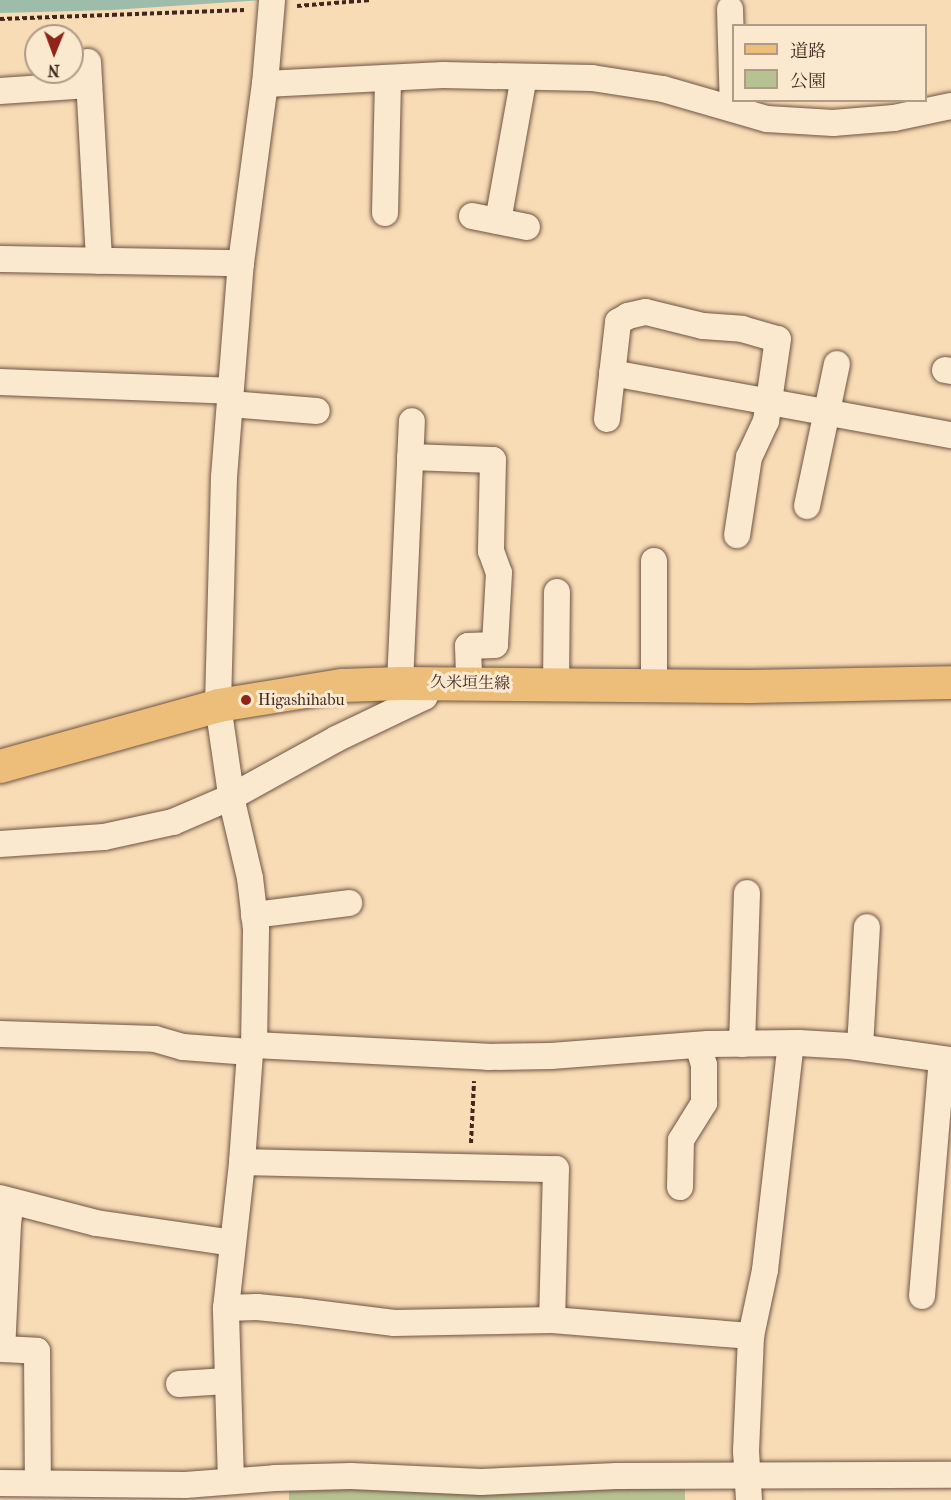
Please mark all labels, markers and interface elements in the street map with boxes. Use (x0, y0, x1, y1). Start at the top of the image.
north arrow (24, 24, 84, 84)
legend (732, 24, 927, 102)
text: 道路 (790, 41, 826, 62)
text: N (47, 61, 60, 80)
text: 公園 (790, 71, 826, 92)
street label: 久米垣生線 (430, 673, 510, 693)
place label: Higashihabu (258, 690, 345, 710)
marker: Higashihabu (239, 693, 253, 707)

